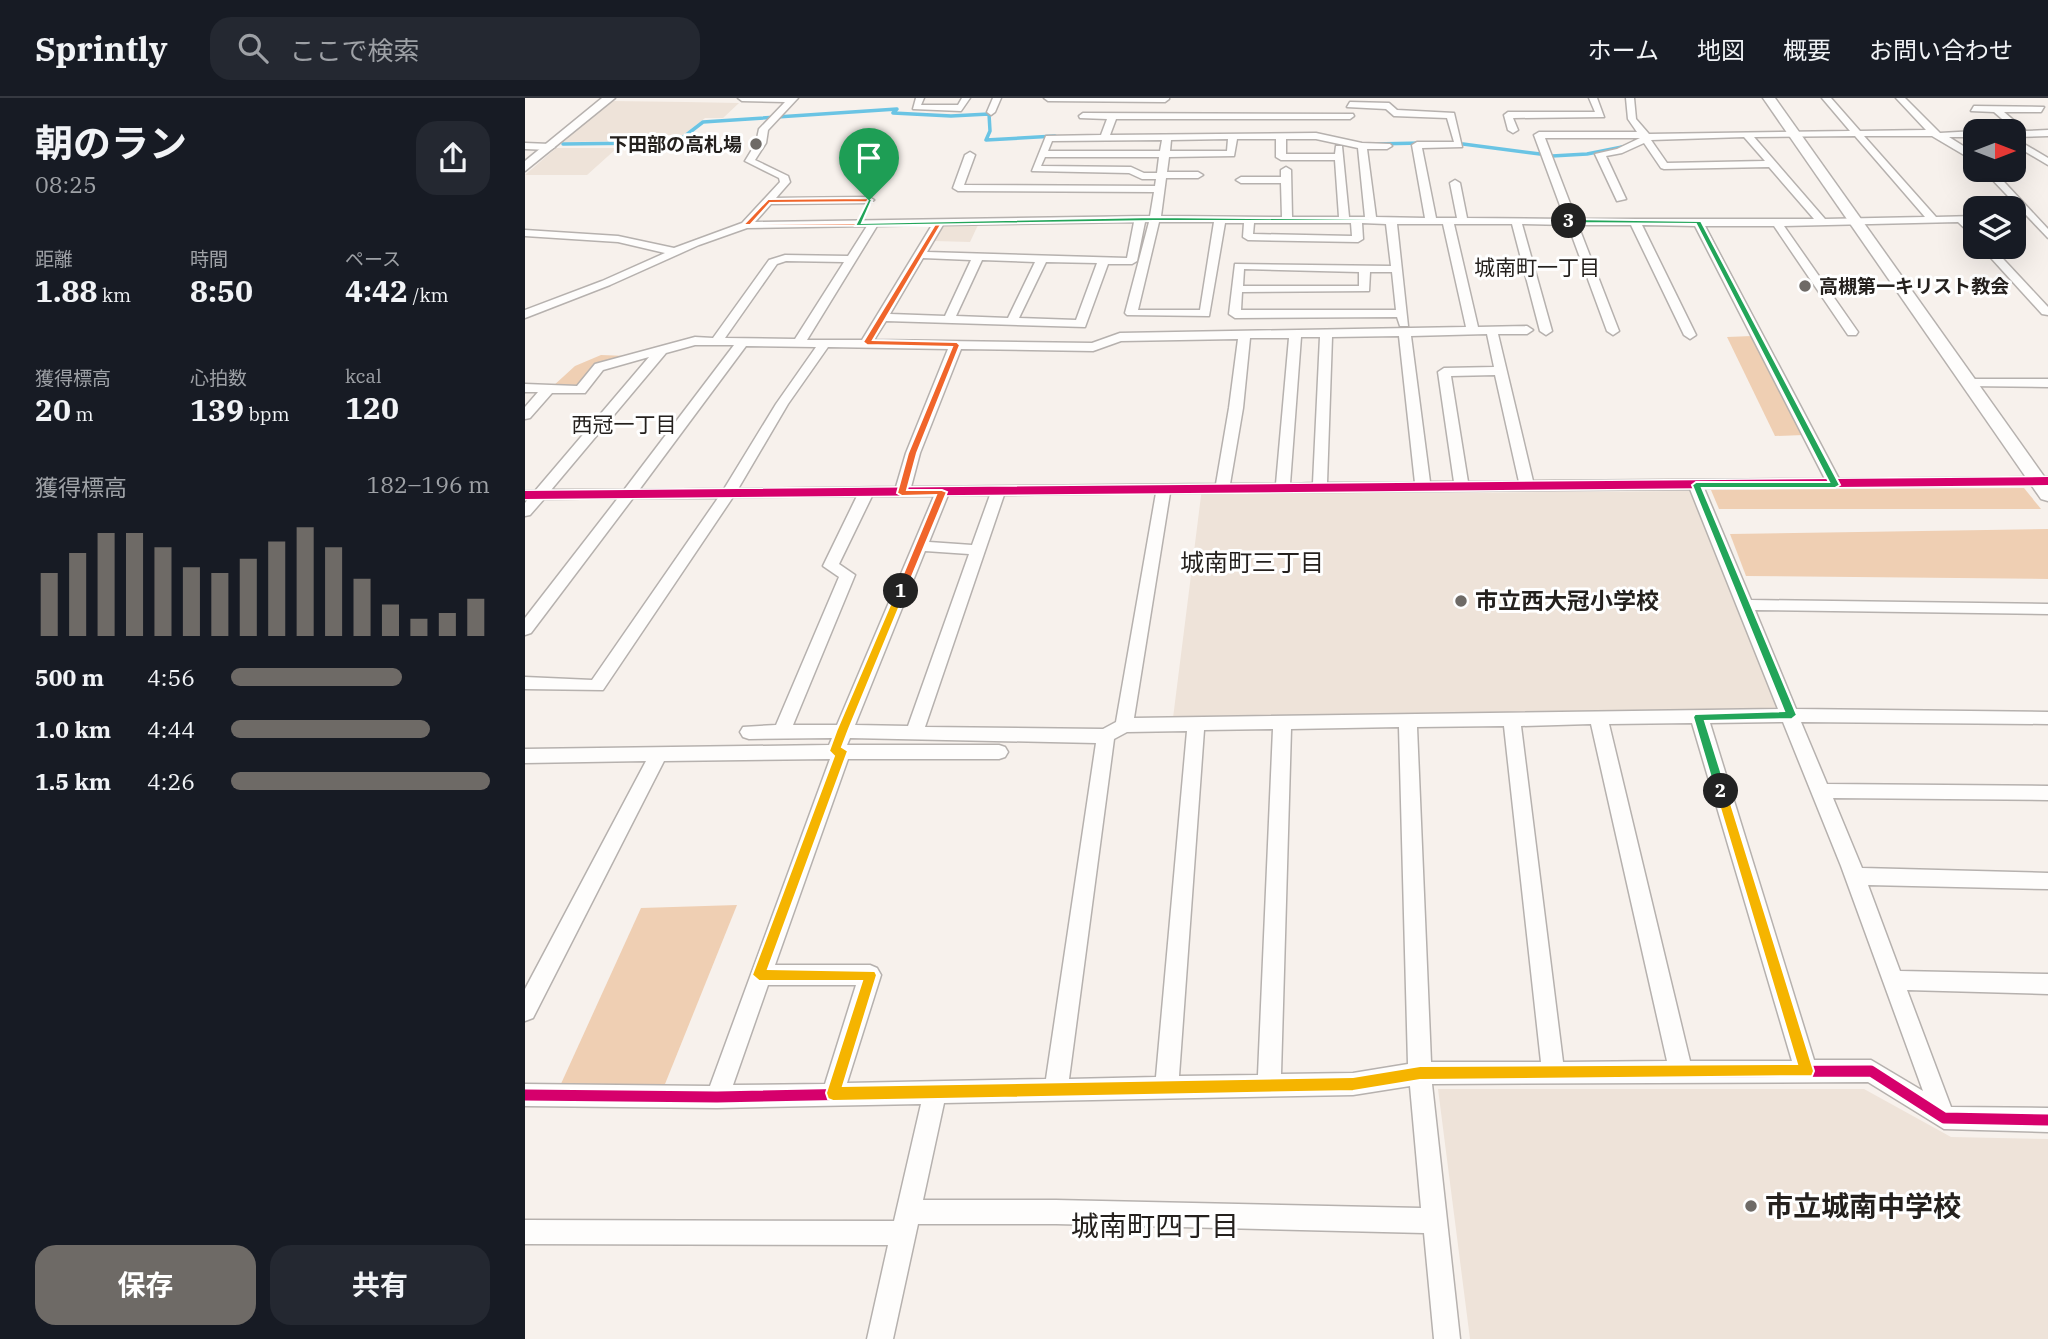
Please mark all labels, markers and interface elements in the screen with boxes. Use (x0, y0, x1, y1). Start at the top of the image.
search box (210, 17, 700, 80)
text: Sprintly (35, 27, 168, 70)
icon: search (234, 29, 272, 67)
text: ここで検索 (290, 33, 420, 67)
text: ホーム (1588, 34, 1659, 66)
text: 地図 (1697, 34, 1745, 66)
text: 概要 (1783, 34, 1831, 66)
text: お問い合わせ (1869, 34, 2013, 66)
text: 朝のラン (35, 118, 187, 167)
north arrow (1963, 119, 2027, 182)
map controls (1963, 119, 2026, 259)
button: share (416, 121, 490, 195)
pin (839, 128, 899, 200)
place label: 下田部の高札場 (609, 132, 742, 156)
marker: 下田部の高札場 (748, 136, 764, 152)
icon: arrive (850, 139, 888, 177)
text: 08:25 (35, 169, 97, 199)
button: layers (1963, 196, 2026, 259)
pin: 3 (1551, 204, 1587, 238)
text: 3 (1563, 208, 1574, 232)
text: 距離 (35, 247, 73, 271)
text: 時間 (190, 247, 228, 271)
text: ペース (345, 247, 401, 271)
district label: 城南町一丁目 (1474, 253, 1600, 281)
text: 1.88 (35, 271, 97, 310)
text: 8:50 (190, 271, 253, 310)
text: 4:42 (345, 271, 408, 310)
place label: 高槻第一キリスト教会 (1819, 274, 2009, 298)
marker: 高槻第一キリスト教会 (1797, 278, 1813, 294)
text: km (97, 283, 131, 307)
text: /km (408, 283, 449, 307)
text: kcal (345, 364, 382, 388)
text: 獲得標高 (35, 366, 111, 390)
text: 心拍数 (190, 366, 247, 390)
text: 120 (345, 388, 399, 427)
text: 20 (35, 390, 71, 429)
text: 139 (190, 390, 244, 429)
text: m (71, 402, 94, 426)
text: bpm (244, 402, 290, 426)
district label: 西冠一丁目 (572, 410, 677, 438)
text: 182–196 m (366, 469, 490, 499)
text: 獲得標高 (35, 472, 127, 502)
district label: 城南町三丁目 (1180, 546, 1324, 578)
pin: 1 (883, 574, 919, 608)
text: 1 (895, 578, 906, 602)
place label: 市立西大冠小学校 (1475, 585, 1659, 615)
marker: 市立西大冠小学校 (1453, 593, 1469, 609)
text: 500 m (35, 662, 104, 692)
text: 4:56 (147, 662, 195, 692)
text: 1.0 km (35, 714, 111, 744)
text: 4:44 (147, 714, 195, 744)
text: 1.5 km (35, 766, 111, 796)
text: 4:26 (147, 766, 195, 796)
pin: 2 (1703, 774, 1739, 808)
text: 2 (1715, 778, 1726, 802)
place label: 市立城南中学校 (1765, 1187, 1961, 1224)
marker: 市立城南中学校 (1743, 1198, 1759, 1214)
district label: 城南町四丁目 (1071, 1207, 1239, 1244)
button: 保存 (35, 1245, 256, 1325)
button: 共有 (270, 1245, 490, 1325)

